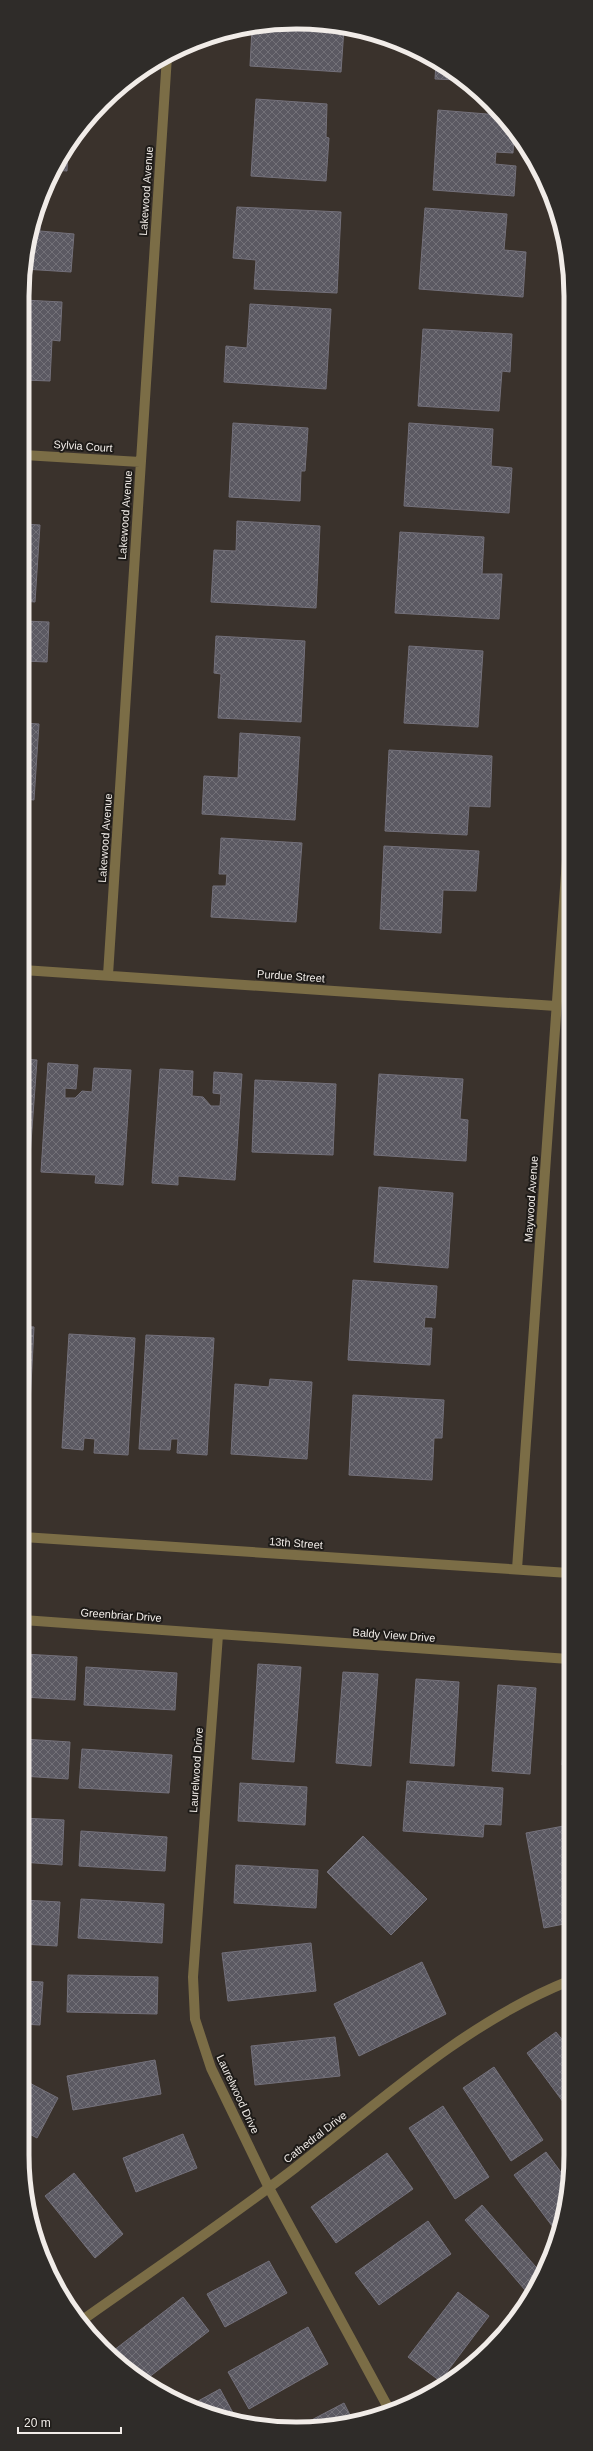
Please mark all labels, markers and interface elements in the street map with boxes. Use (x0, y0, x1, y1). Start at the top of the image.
street label: Lakewood Avenue (137, 146, 155, 236)
street label: Sylvia Court (53, 438, 113, 454)
street label: Lakewood Avenue (116, 470, 134, 560)
street label: Lakewood Avenue (96, 793, 114, 883)
street label: Purdue Street (257, 968, 325, 984)
street label: Maywood Avenue (522, 1155, 540, 1243)
street label: 13th Street (269, 1535, 323, 1551)
street label: Greenbriar Drive (80, 1606, 162, 1624)
street label: Baldy View Drive (352, 1626, 436, 1644)
street label: Laurelwood Drive (187, 1727, 205, 1813)
street label: Laurelwood Drive (214, 2053, 262, 2135)
street label: Cathedral Drive (281, 2109, 349, 2165)
scale bar (18, 2409, 121, 2435)
text: 20 m (24, 2416, 51, 2430)

